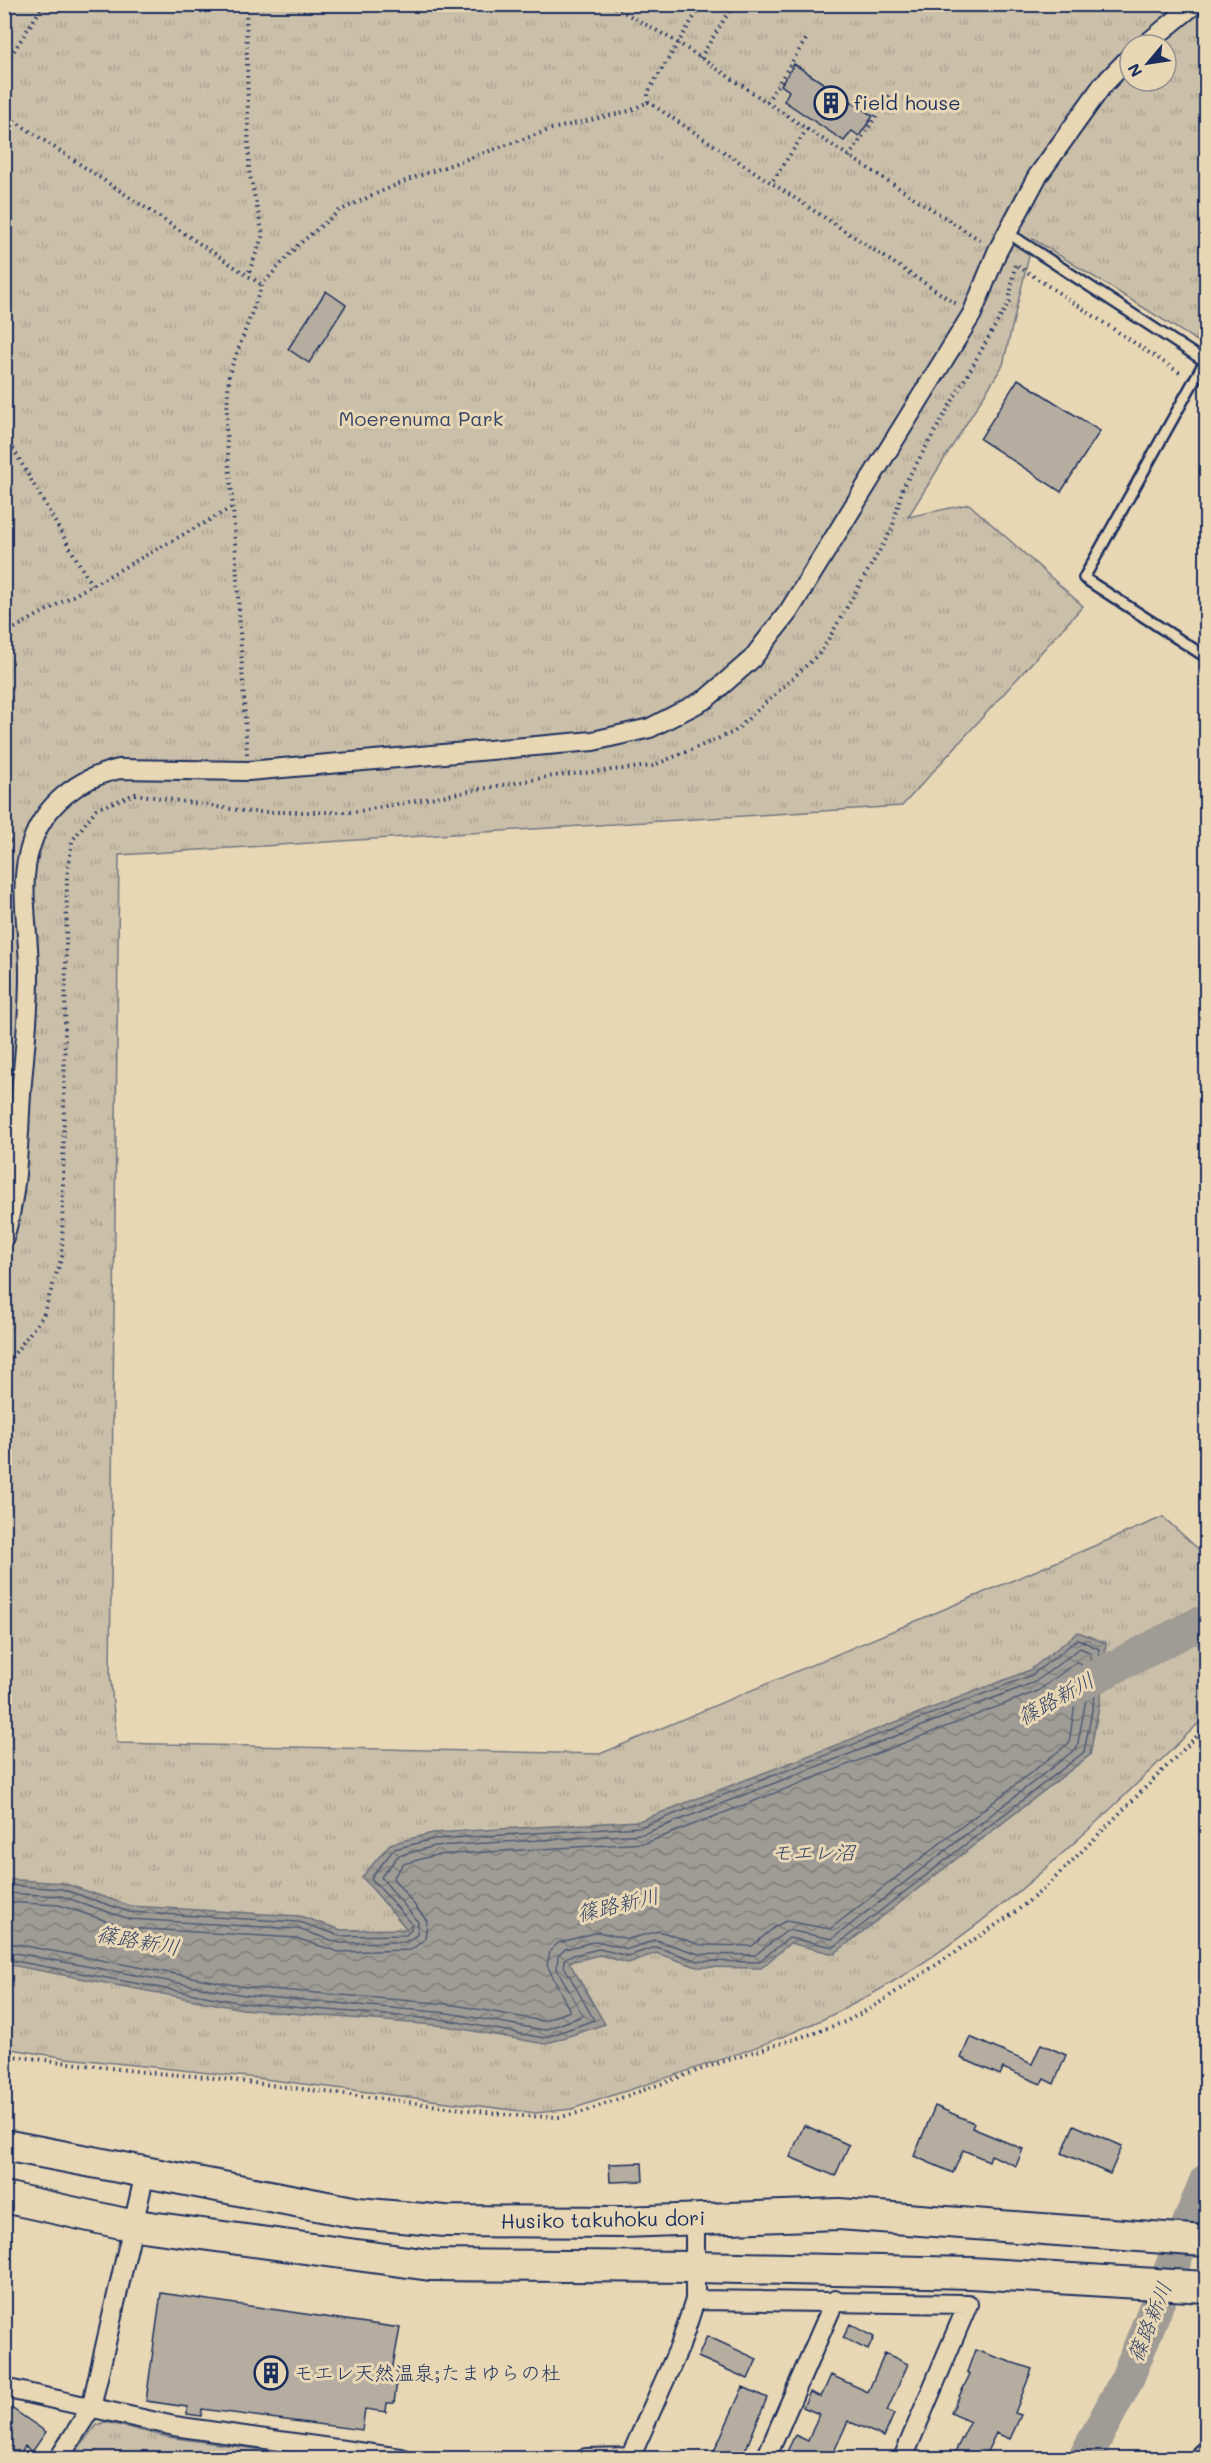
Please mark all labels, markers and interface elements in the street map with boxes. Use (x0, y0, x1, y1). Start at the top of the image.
north arrow (1118, 33, 1178, 93)
text: N (1122, 60, 1147, 81)
building icon: field house (813, 85, 849, 121)
place label: field house (854, 89, 961, 115)
park label: Moerenuma Park (339, 405, 503, 431)
water label: 篠路新川 (1012, 1666, 1099, 1730)
water label: モエレ沼 (771, 1838, 857, 1865)
water label: 篠路新川 (574, 1881, 662, 1926)
water label: 篠路新川 (95, 1919, 182, 1960)
street label: Husiko takuhoku dori (500, 2204, 705, 2234)
water label: 篠路新川 (1120, 2277, 1177, 2365)
building icon: モエレ天然温泉;たまゆらの杜 (253, 2355, 289, 2391)
place label: モエレ天然温泉;たまゆらの杜 (294, 2359, 561, 2385)

